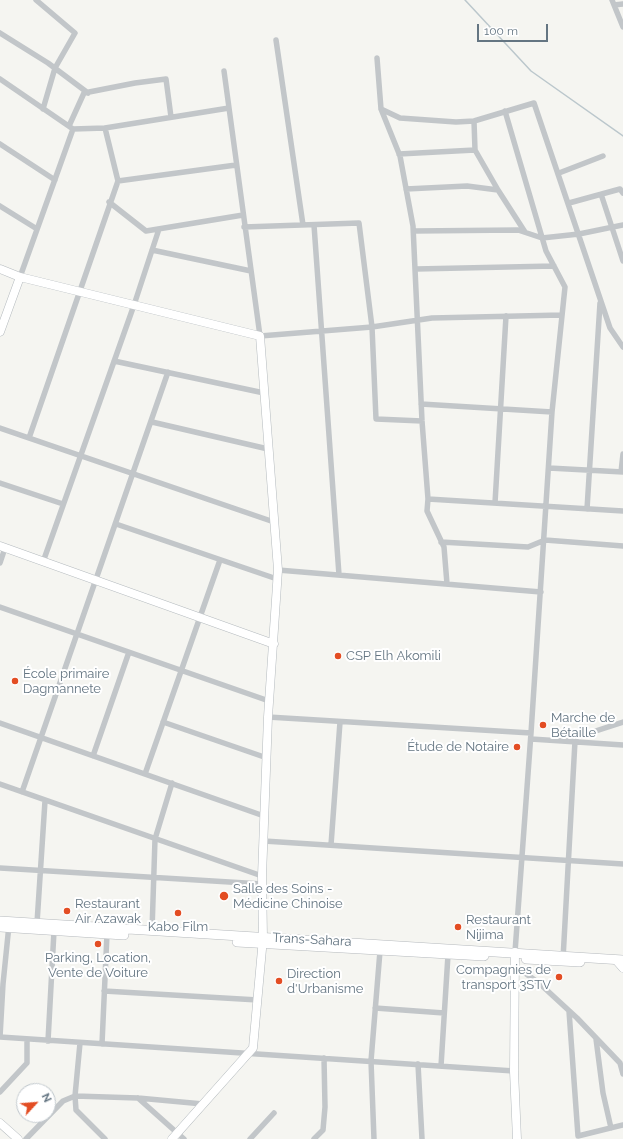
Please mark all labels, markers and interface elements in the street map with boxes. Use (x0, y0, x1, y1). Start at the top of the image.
scale bar (479, 16, 550, 42)
text: 100 m (484, 24, 518, 38)
place label: CSP Elh Akomili (346, 648, 441, 664)
marker: CSP Elh Akomili (333, 651, 343, 661)
place label: École primaire Dagmannete (23, 666, 109, 697)
marker: École primaire Dagmannete (10, 676, 20, 686)
place label: Marche de Bétaille (551, 710, 615, 741)
marker: Marche de Bétaille (538, 720, 548, 730)
place label: Étude de Notaire (407, 739, 509, 755)
marker: Étude de Notaire (512, 742, 522, 752)
place label: Salle des Soins - Médicine Chinoise (233, 881, 343, 912)
marker: Salle des Soins - Médicine Chinoise (218, 890, 230, 902)
place label: Restaurant Air Azawak (75, 896, 141, 927)
marker: Restaurant Air Azawak (62, 906, 72, 916)
marker: Kabo Film (173, 908, 183, 918)
place label: Restaurant Nijima (466, 912, 531, 943)
place label: Kabo Film (148, 919, 208, 935)
marker: Restaurant Nijima (453, 922, 463, 932)
street label: Trans-Sahara (272, 930, 352, 950)
marker: Parking, Location, Vente de Voiture (93, 939, 103, 949)
place label: Parking, Location, Vente de Voiture (45, 950, 151, 981)
place label: Compagnies de transport 3STV (456, 962, 551, 993)
place label: Direction d'Urbanisme (287, 966, 363, 997)
marker: Compagnies de transport 3STV (554, 972, 564, 982)
marker: Direction d'Urbanisme (274, 976, 284, 986)
north arrow (16, 1083, 56, 1123)
text: N (39, 1091, 54, 1105)

